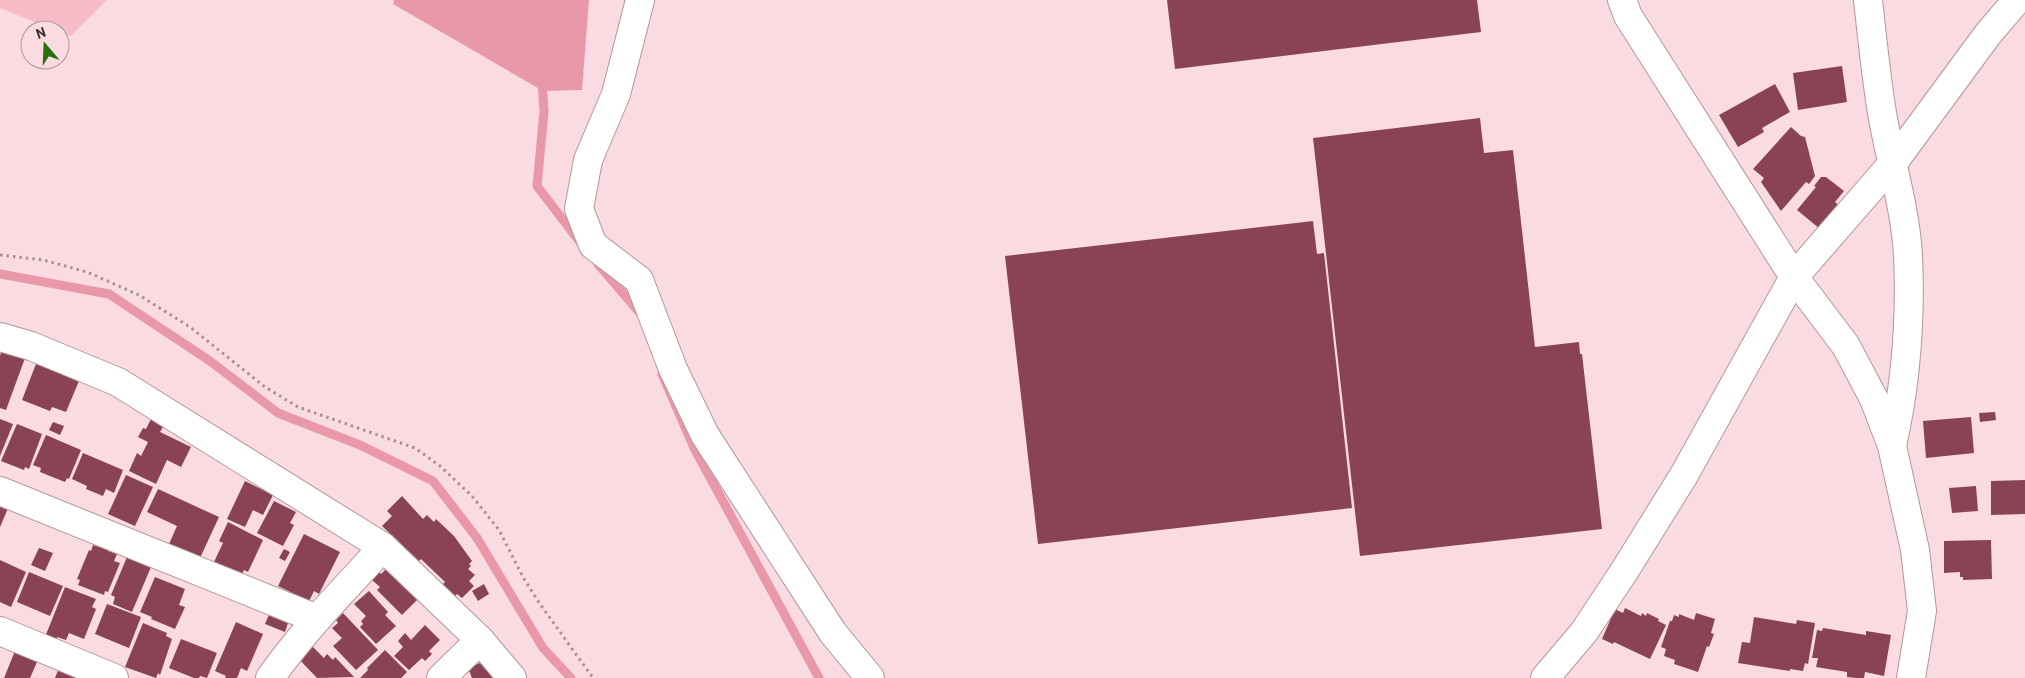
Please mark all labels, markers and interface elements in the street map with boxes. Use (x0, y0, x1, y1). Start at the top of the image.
north arrow (20, 20, 70, 70)
text: N (33, 23, 48, 42)

